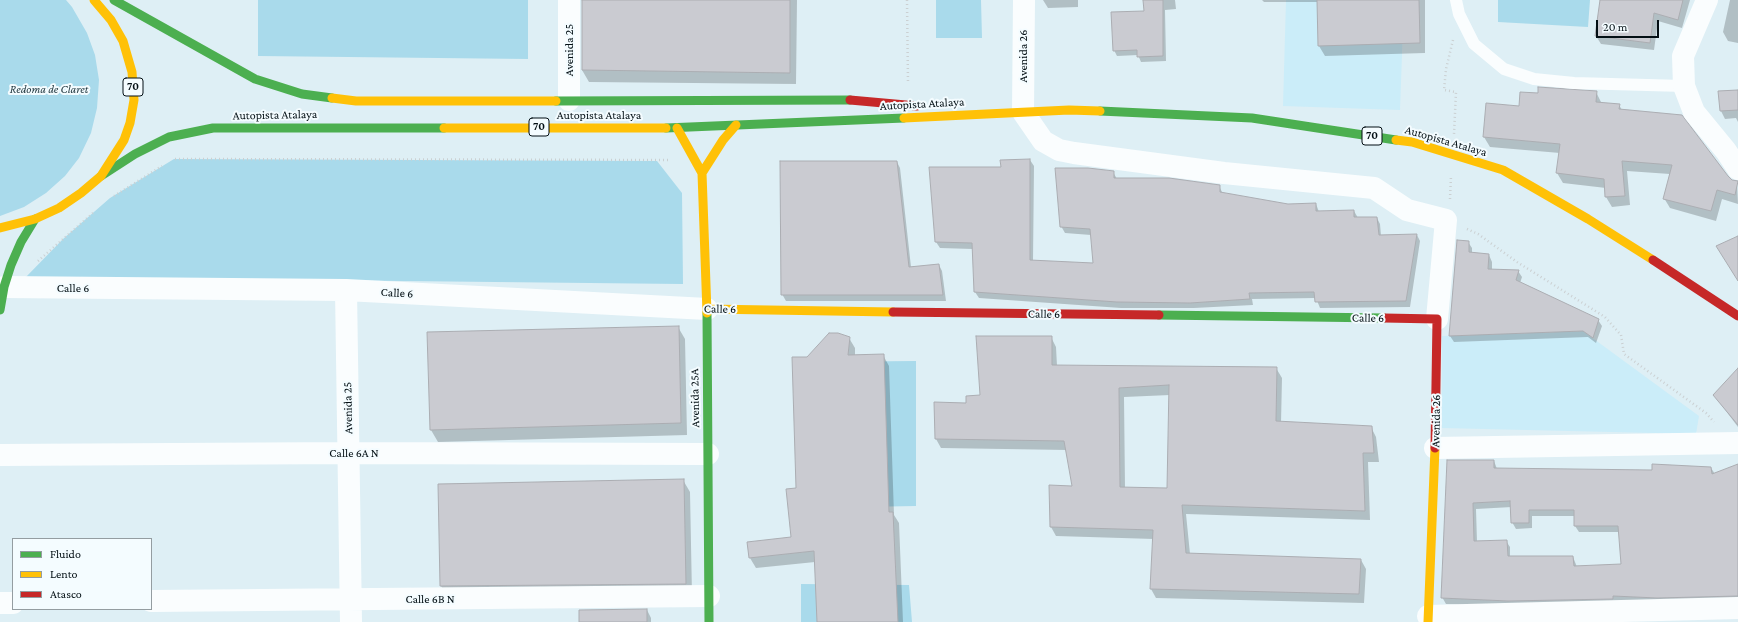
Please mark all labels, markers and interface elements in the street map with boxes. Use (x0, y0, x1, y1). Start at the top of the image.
scale bar (1598, 12, 1661, 38)
text: 20 m (1603, 20, 1627, 34)
street label: Avenida 25 (562, 24, 576, 76)
street label: Avenida 26 (1016, 30, 1030, 82)
road number: 70 (123, 78, 143, 96)
park label: Redoma de Claret (10, 82, 88, 96)
street label: Autopista Atalaya (879, 95, 965, 113)
street label: Autopista Atalaya (233, 107, 317, 123)
street label: Autopista Atalaya (557, 108, 641, 122)
road number: 70 (529, 118, 549, 136)
street label: Autopista Atalaya (1403, 122, 1489, 160)
road number: 70 (1362, 127, 1382, 145)
street label: Calle 6 (57, 281, 89, 295)
street label: Calle 6 (380, 285, 414, 301)
street label: Calle 6 (704, 302, 736, 316)
street label: Calle 6 (1028, 307, 1060, 321)
street label: Calle 6 (1352, 311, 1384, 325)
street label: Avenida 25A (687, 368, 703, 428)
street label: Avenida 25 (340, 382, 356, 434)
street label: Avenida 26 (1428, 394, 1444, 448)
street label: Calle 6A N (329, 446, 379, 460)
legend (12, 538, 152, 610)
text: Fluido (50, 547, 81, 561)
text: Lento (50, 567, 78, 581)
text: Atasco (50, 587, 82, 601)
street label: Calle 6B N (405, 592, 455, 606)

